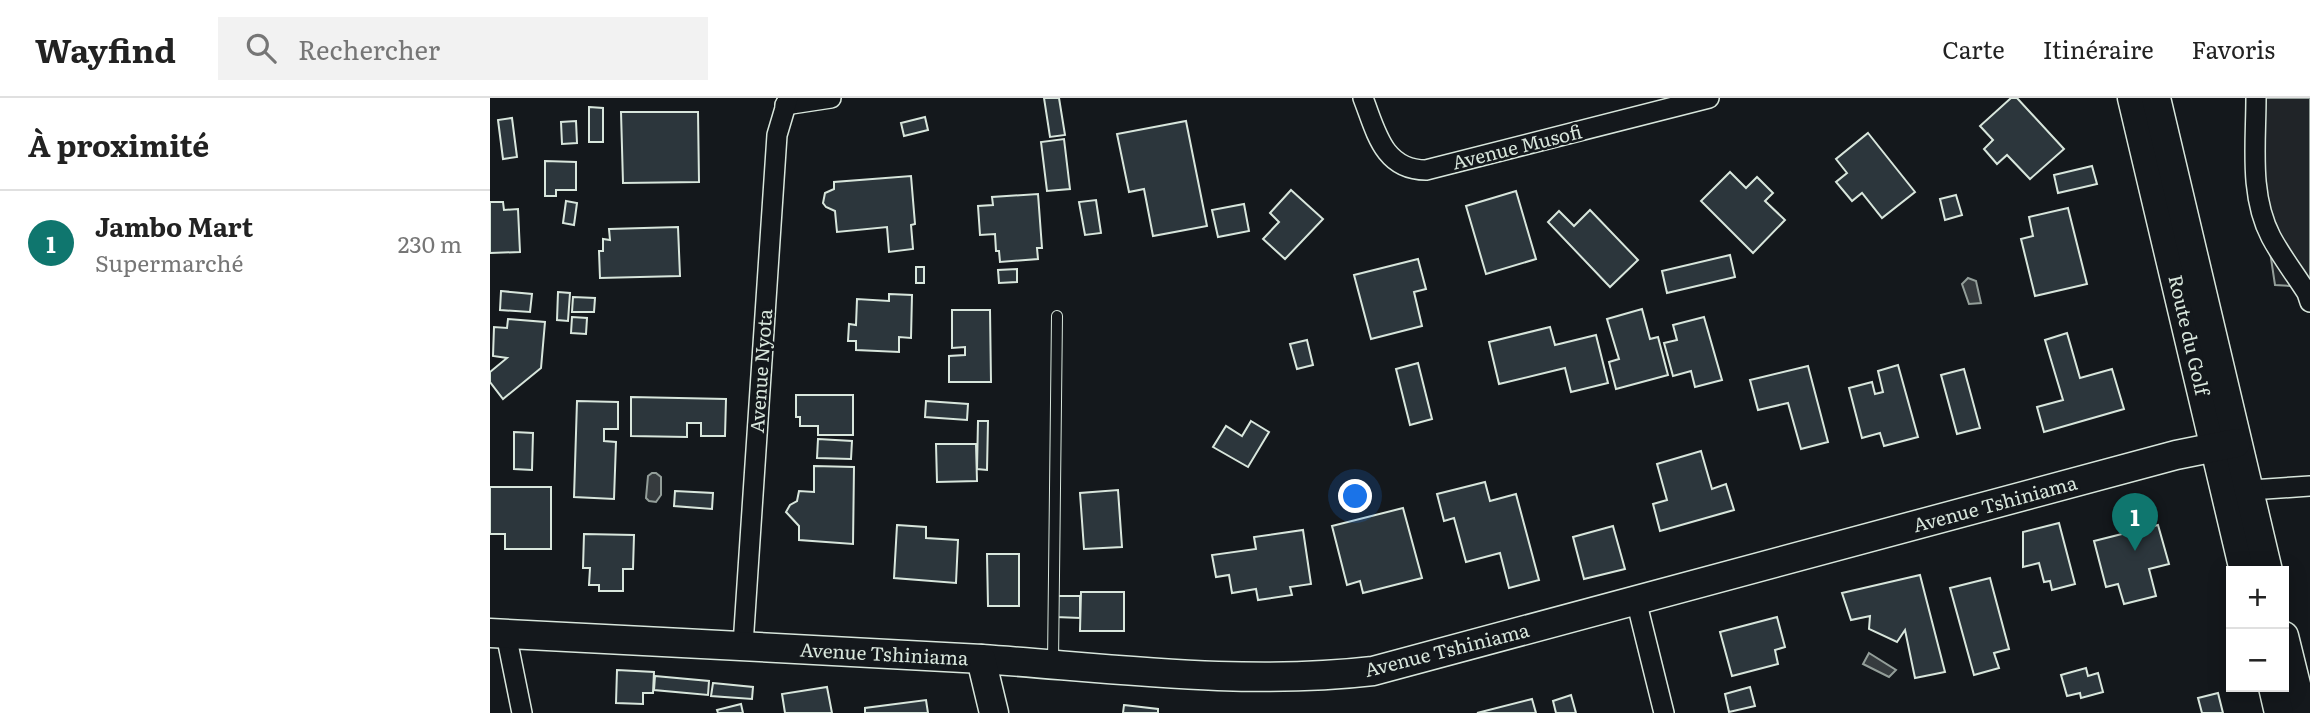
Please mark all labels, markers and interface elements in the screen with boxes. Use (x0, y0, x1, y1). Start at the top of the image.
search box (218, 17, 708, 80)
text: Wayfind (35, 24, 176, 73)
icon: search (242, 29, 280, 67)
text: Rechercher (298, 29, 440, 68)
text: Carte (1942, 31, 2005, 66)
text: Itinéraire (2043, 31, 2154, 66)
text: Favoris (2192, 31, 2275, 66)
street label: Avenue Musofi (1449, 116, 1584, 176)
text: À proximité (28, 122, 209, 166)
text: Jambo Mart (95, 206, 253, 245)
text: 1 (46, 226, 56, 260)
text: 230 m (398, 226, 462, 260)
text: Supermarché (95, 245, 243, 279)
street label: Route du Golf (2162, 272, 2218, 399)
street label: Avenue Nyota (742, 307, 778, 434)
street label: Avenue Tshiniama (1910, 467, 2081, 538)
your location (1338, 479, 1372, 513)
pin: 1 (2112, 493, 2158, 551)
map controls (2226, 566, 2289, 692)
button: + (2226, 566, 2289, 629)
street label: Avenue Tshiniama (1362, 615, 1533, 683)
button: − (2226, 629, 2289, 692)
street label: Avenue Tshiniama (799, 635, 970, 671)

